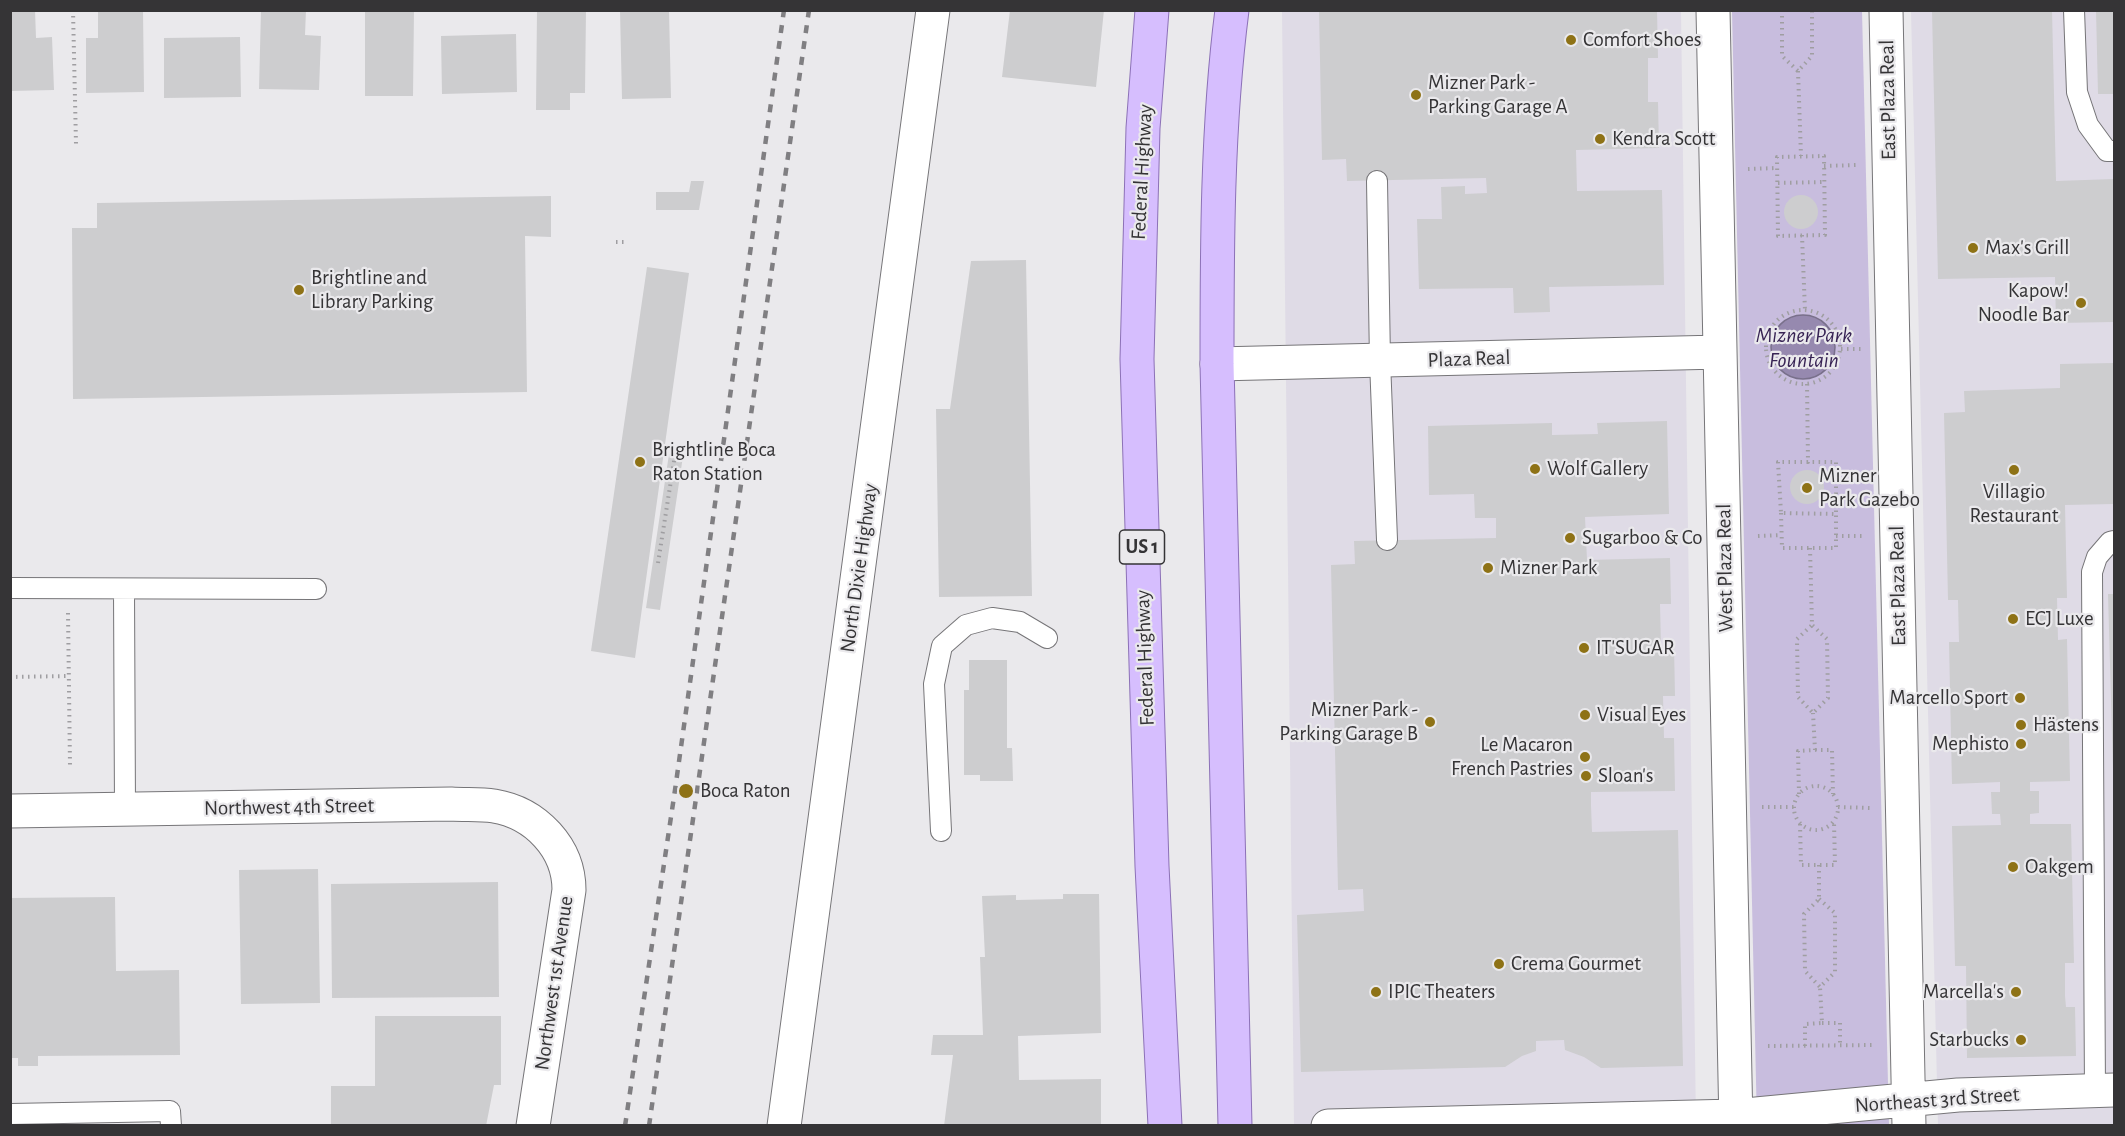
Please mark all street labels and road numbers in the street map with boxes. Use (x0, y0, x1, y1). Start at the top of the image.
street label: East Plaza Real (1874, 40, 1902, 160)
street label: Federal Highway (1126, 103, 1158, 241)
street label: Plaza Real (1427, 345, 1511, 373)
street label: North Dixie Highway (835, 482, 883, 654)
street label: West Plaza Real (1711, 504, 1739, 632)
street label: East Plaza Real (1884, 526, 1912, 646)
road number: US 1 (1120, 530, 1164, 564)
street label: Federal Highway (1130, 590, 1160, 726)
street label: Northwest 4th Street (204, 793, 374, 821)
street label: Northwest 1st Avenue (529, 894, 579, 1072)
street label: Northeast 3rd Street (1854, 1082, 2020, 1118)

